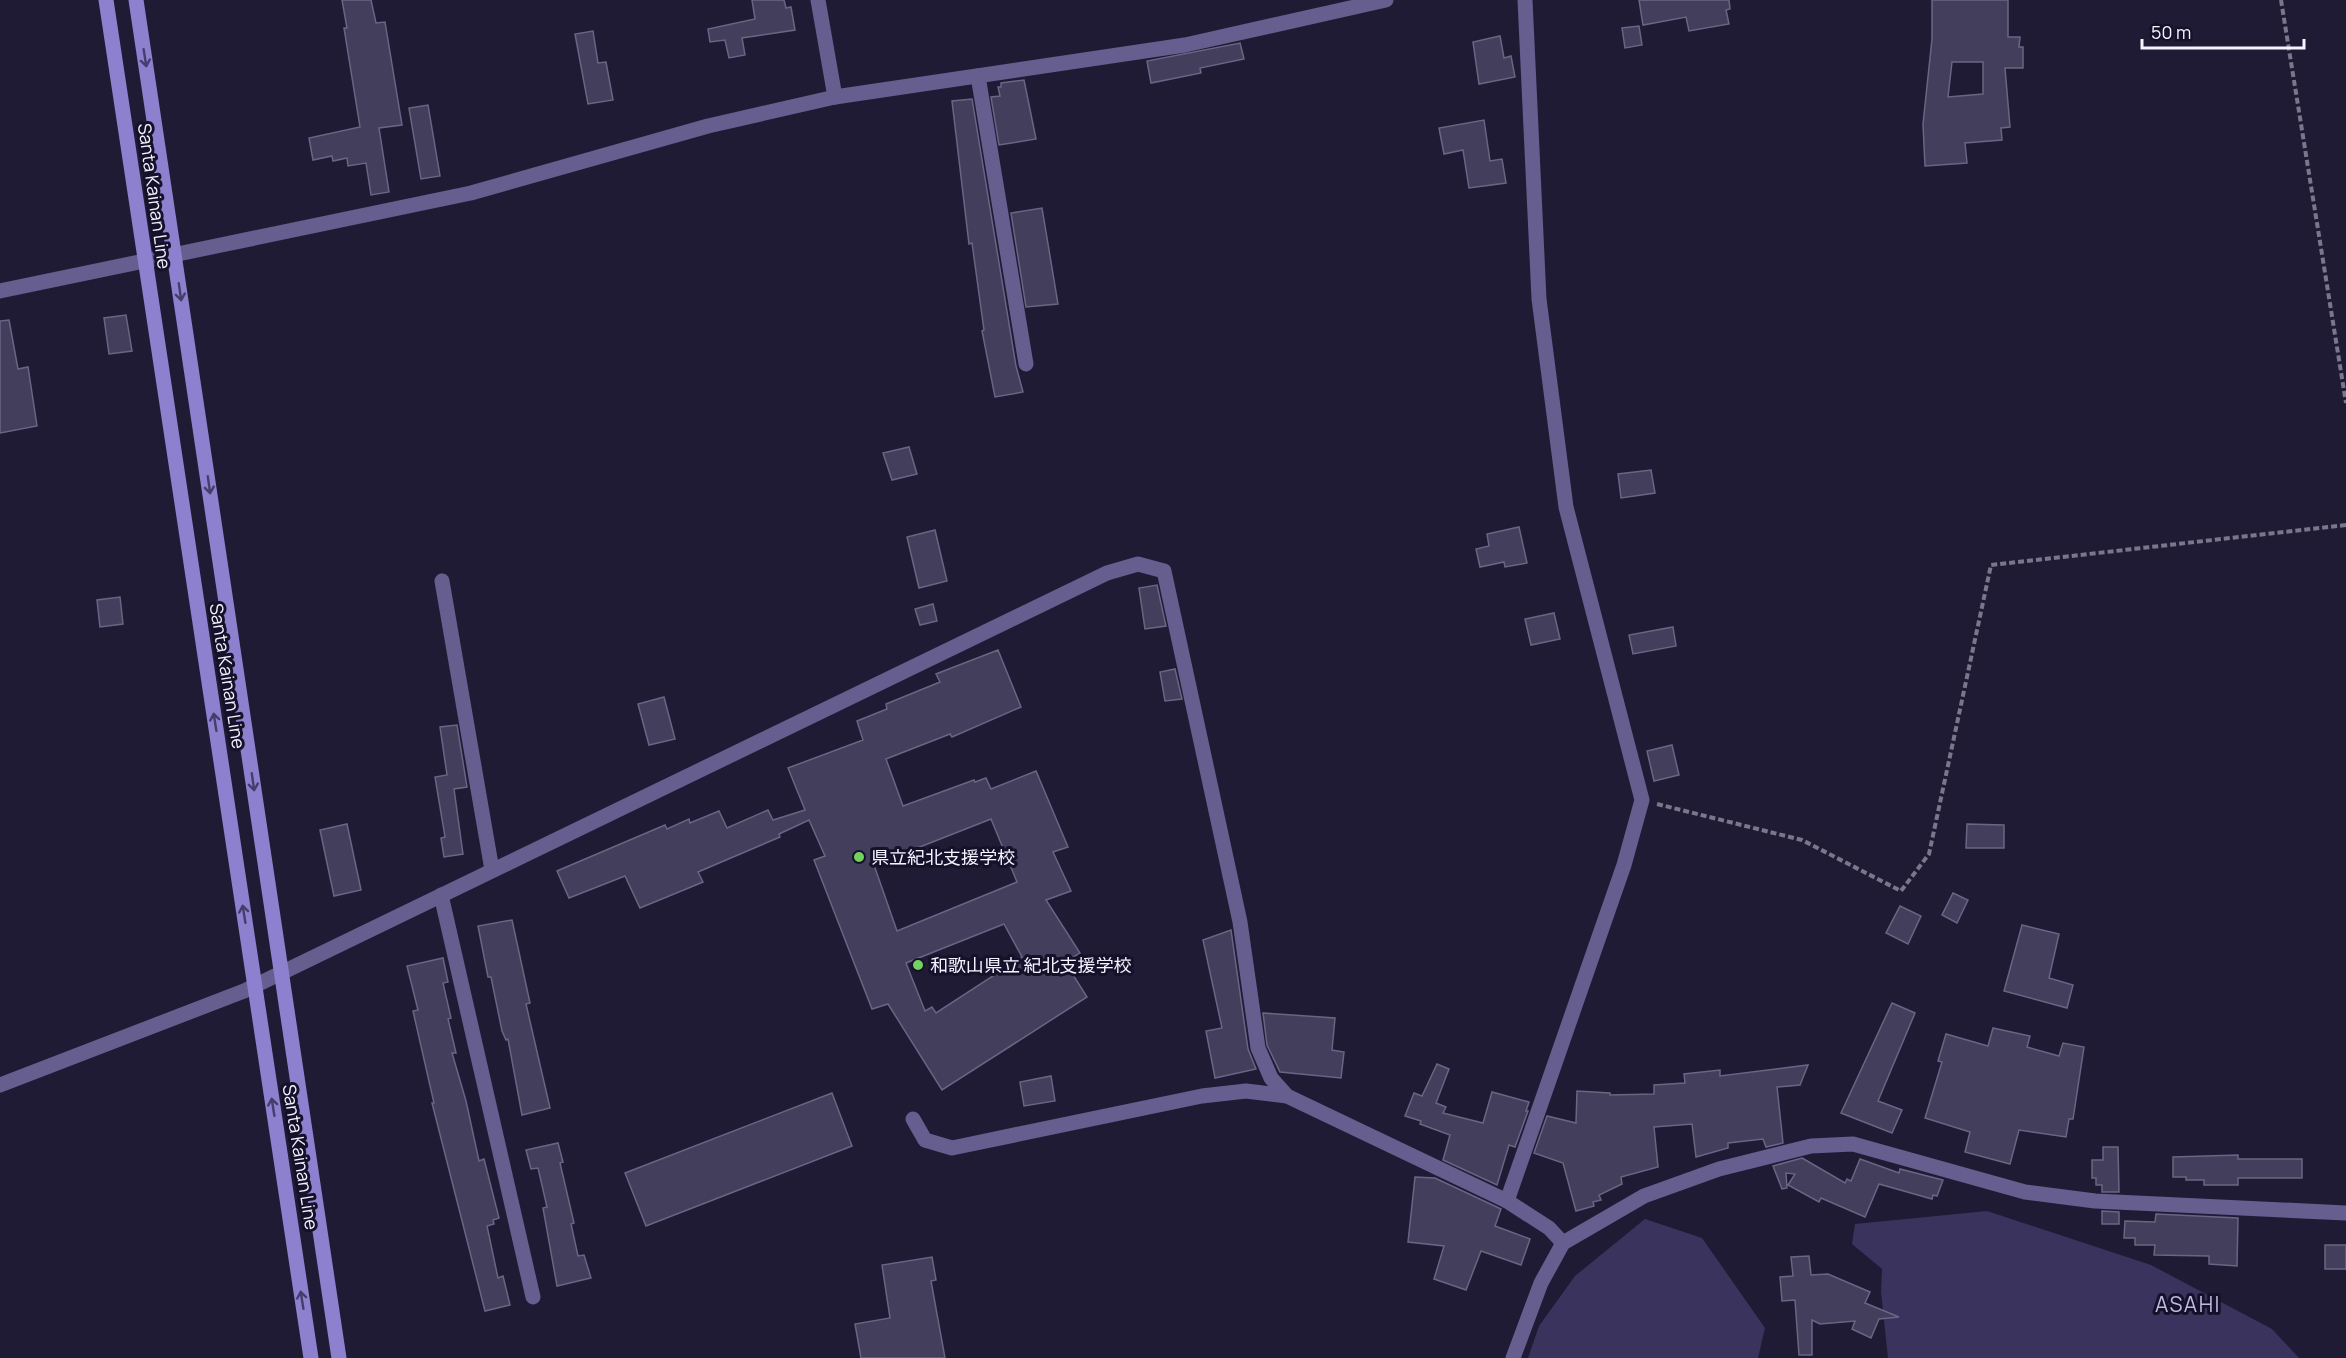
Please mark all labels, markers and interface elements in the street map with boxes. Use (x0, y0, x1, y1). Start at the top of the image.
scale bar (2142, 12, 2304, 50)
text: 50 m (2151, 20, 2191, 44)
one-way arrow (139, 47, 150, 67)
street label: Santa Kainan Line (133, 122, 177, 270)
one-way arrow (175, 282, 186, 301)
one-way arrow (203, 475, 214, 494)
street label: Santa Kainan Line (205, 602, 251, 750)
one-way arrow (210, 712, 221, 732)
one-way arrow (247, 771, 258, 791)
place label: 県立紀北支援学校 (871, 845, 1015, 869)
marker: 県立紀北支援学校 (852, 850, 866, 864)
one-way arrow (239, 905, 250, 925)
place label: 和歌山県立 紀北支援学校 (930, 953, 1132, 977)
marker: 和歌山県立 紀北支援学校 (911, 958, 925, 972)
street label: Santa Kainan Line (278, 1083, 324, 1231)
one-way arrow (268, 1098, 279, 1118)
district label: ASAHI (2155, 1290, 2221, 1318)
one-way arrow (297, 1291, 308, 1311)

